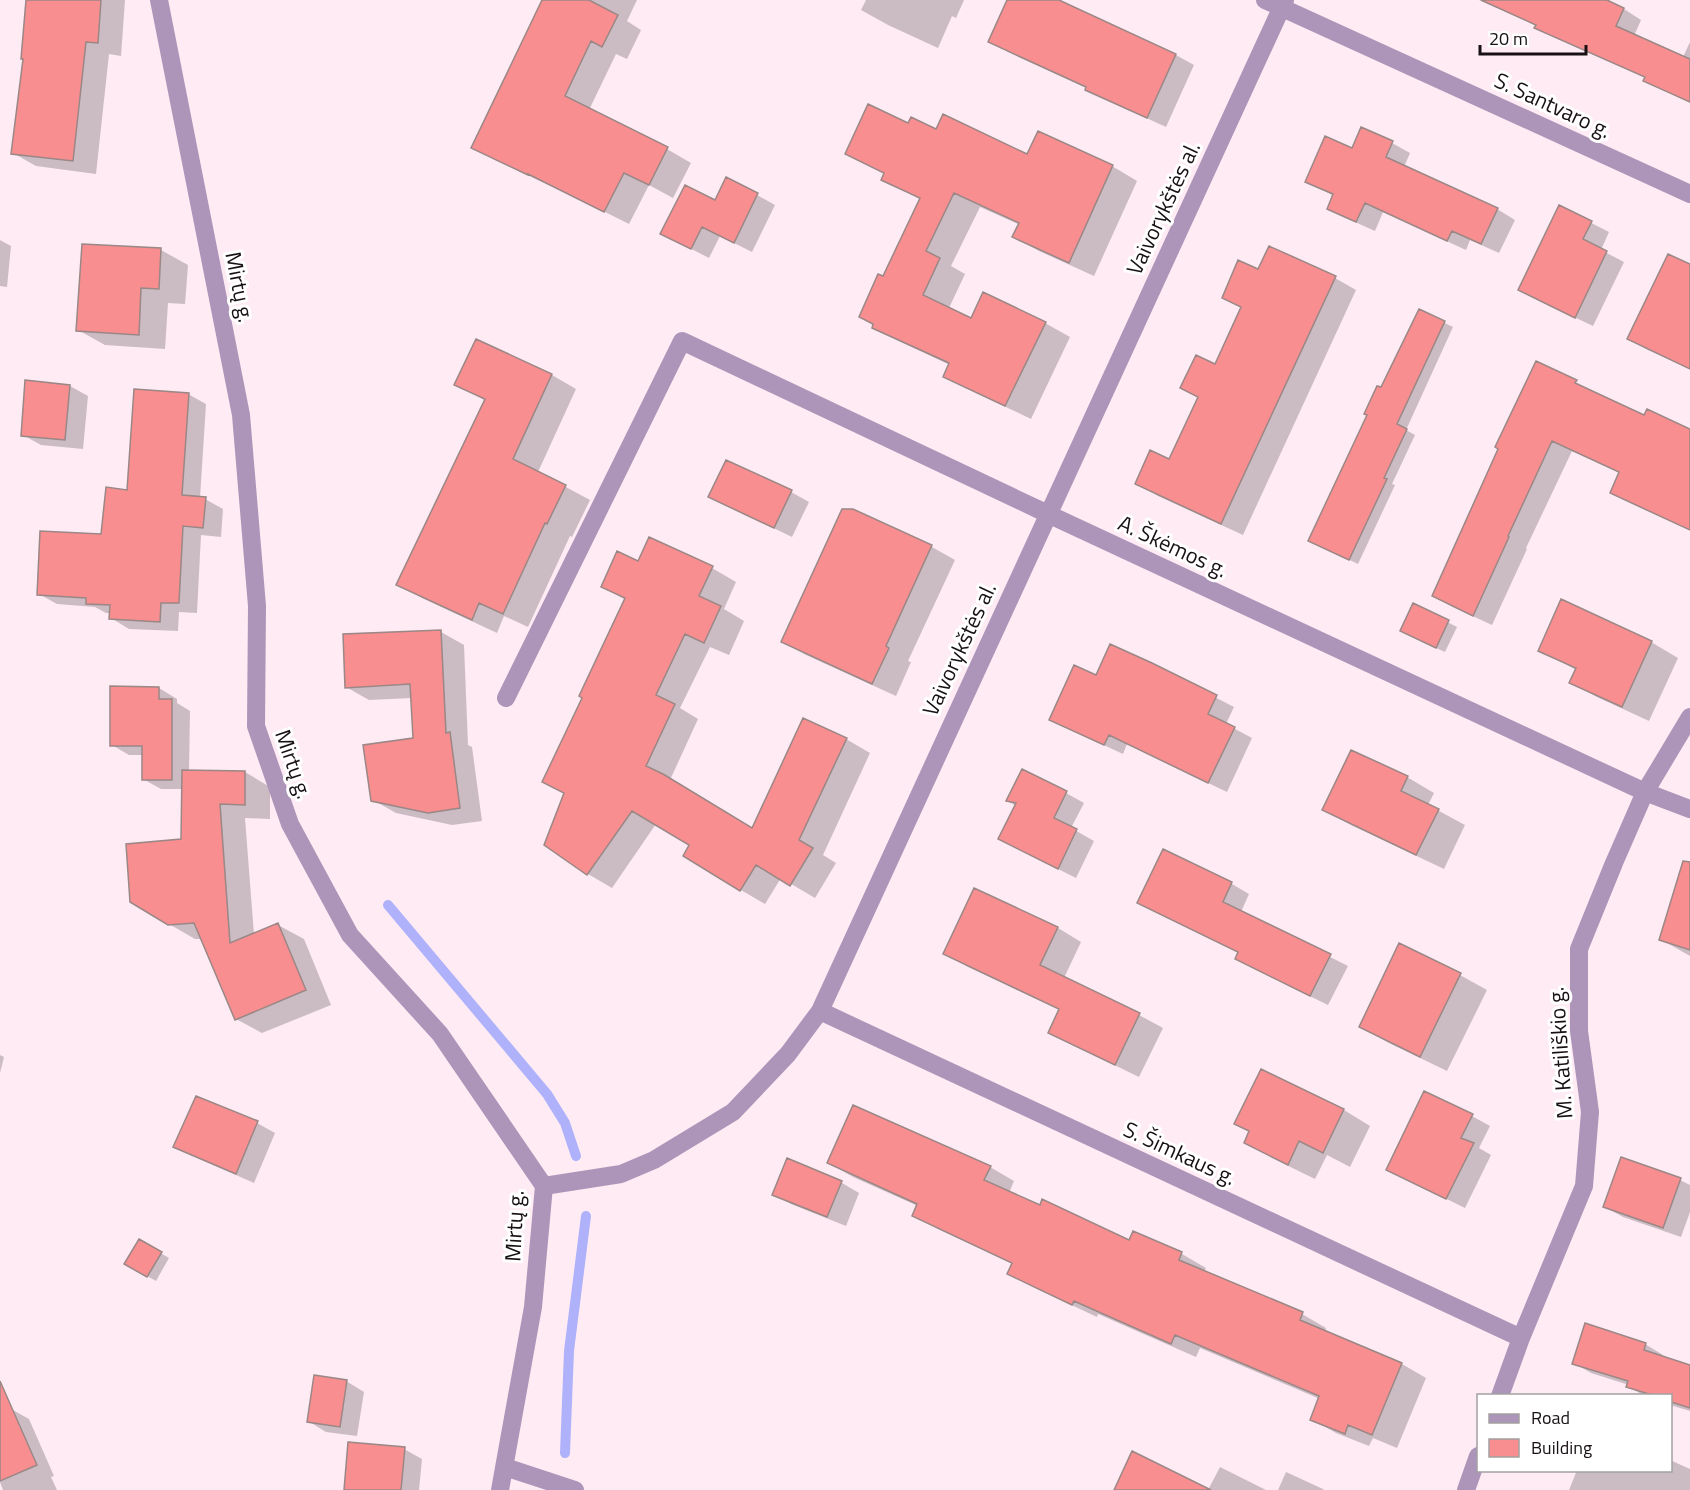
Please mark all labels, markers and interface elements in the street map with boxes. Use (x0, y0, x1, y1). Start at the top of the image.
scale bar (1480, 18, 1586, 56)
text: 20 m (1489, 25, 1528, 52)
street label: S. Santvaro g. (1489, 63, 1617, 147)
street label: Vaivorykštės al. (1117, 136, 1209, 280)
street label: Mirtų g. (217, 249, 263, 325)
street label: A. Škėmos g. (1113, 506, 1233, 586)
street label: Vaivorykštės al. (913, 577, 1005, 721)
street label: Mirtų g. (266, 725, 322, 803)
street label: M. Katiliškio g. (1538, 986, 1582, 1120)
street label: S. Šimkaus g. (1118, 1112, 1242, 1194)
street label: Mirtų g. (495, 1190, 533, 1262)
legend (1477, 1394, 1672, 1472)
text: Road (1531, 1404, 1570, 1431)
text: Building (1531, 1434, 1592, 1461)

